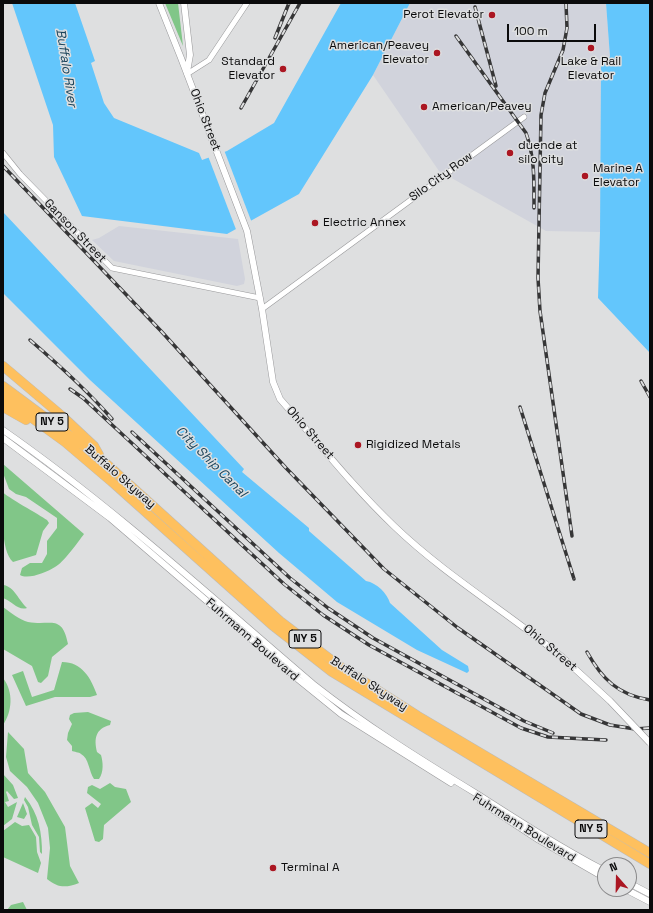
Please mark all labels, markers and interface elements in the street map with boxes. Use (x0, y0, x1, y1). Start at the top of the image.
place label: Perot Elevator (403, 8, 484, 22)
marker: Perot Elevator (487, 10, 497, 20)
scale bar (509, 16, 598, 42)
text: 100 m (514, 23, 548, 39)
water label: Buffalo River (52, 28, 80, 108)
place label: American/Peavey Elevator (329, 39, 429, 67)
marker: Lake & Rail Elevator (586, 43, 596, 53)
marker: American/Peavey Elevator (432, 48, 442, 58)
place label: Standard Elevator (221, 55, 275, 83)
place label: Lake & Rail Elevator (561, 55, 621, 83)
marker: Standard Elevator (278, 64, 288, 74)
street label: Ohio Street (187, 87, 223, 153)
place label: American/Peavey (432, 100, 532, 114)
marker: American/Peavey (419, 102, 429, 112)
place label: duende at silo city (518, 139, 577, 167)
marker: duende at silo city (505, 148, 515, 158)
street label: Silo City Row (407, 149, 475, 205)
place label: Marine A Elevator (593, 162, 643, 190)
marker: Marine A Elevator (580, 171, 590, 181)
street label: Ganson Street (41, 196, 109, 266)
place label: Electric Annex (323, 216, 406, 230)
marker: Electric Annex (310, 218, 320, 228)
street label: Ohio Street (283, 404, 337, 462)
road number: NY 5 (36, 413, 68, 431)
water label: City Ship Canal (172, 423, 250, 501)
place label: Rigidized Metals (366, 438, 461, 452)
marker: Rigidized Metals (353, 440, 363, 450)
street label: Buffalo Skyway (82, 442, 158, 512)
street label: Fuhrmann Boulevard (203, 596, 301, 684)
street label: Ohio Street (520, 621, 580, 675)
road number: NY 5 (289, 630, 321, 648)
street label: Buffalo Skyway (328, 654, 410, 714)
street label: Fuhrmann Boulevard (470, 791, 578, 865)
road number: NY 5 (575, 820, 607, 838)
north arrow (597, 857, 637, 897)
text: N (607, 859, 619, 875)
place label: Terminal A (281, 861, 340, 875)
marker: Terminal A (268, 863, 278, 873)

